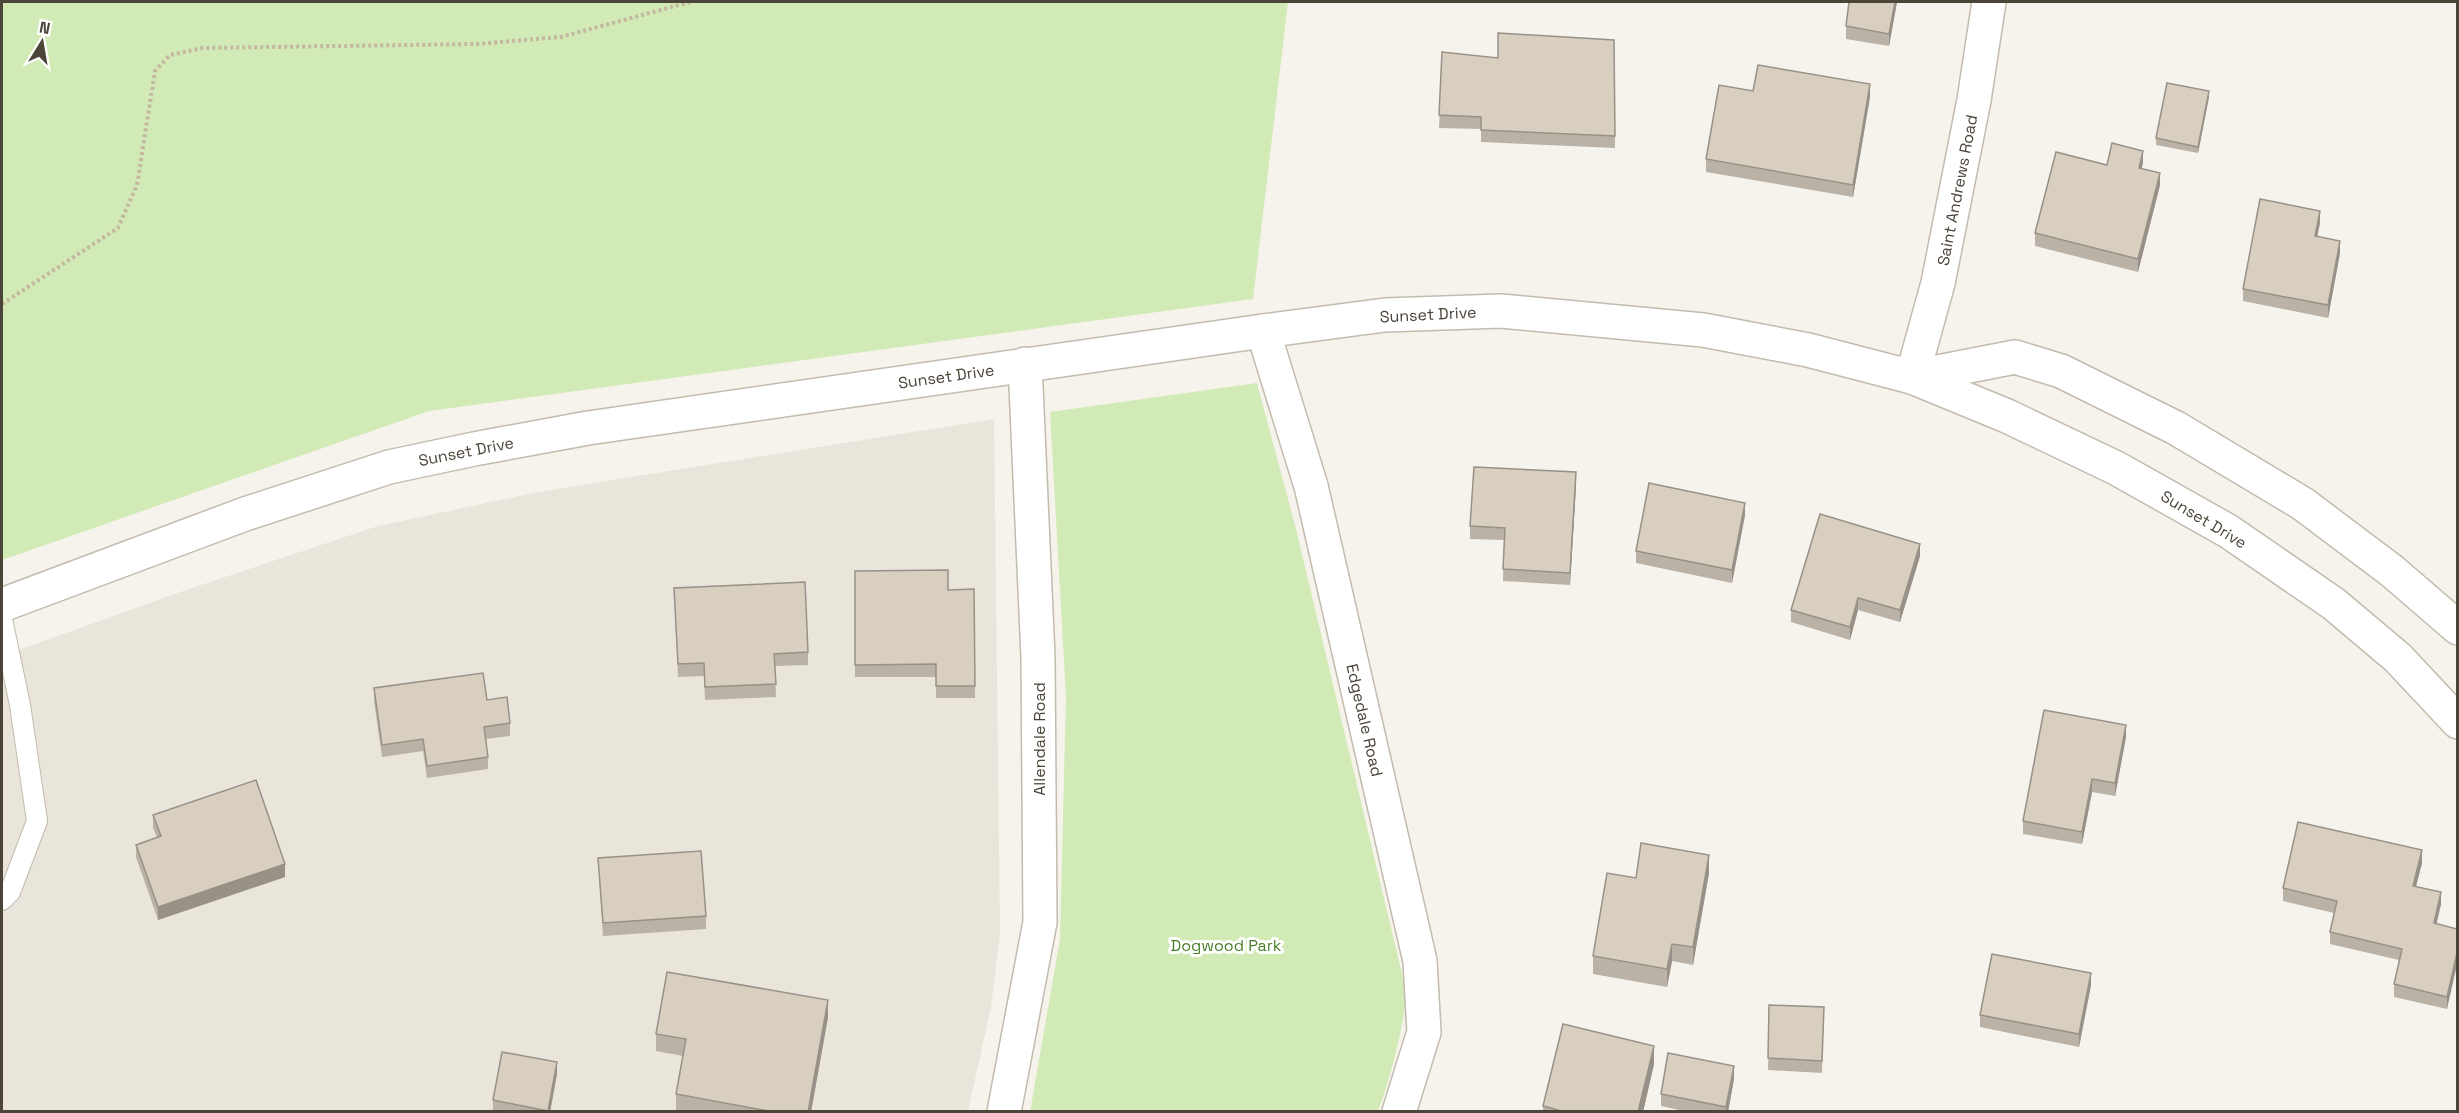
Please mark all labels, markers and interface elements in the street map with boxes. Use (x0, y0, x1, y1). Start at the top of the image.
north arrow (12, 12, 72, 72)
text: N (37, 16, 52, 39)
street label: Saint Andrews Road (1933, 113, 1982, 267)
street label: Sunset Drive (1379, 301, 1477, 328)
street label: Sunset Drive (897, 359, 995, 394)
street label: Sunset Drive (417, 432, 516, 471)
street label: Sunset Drive (2157, 485, 2251, 553)
street label: Edgedale Road (1341, 662, 1388, 779)
street label: Allendale Road (1029, 682, 1050, 796)
park label: Dogwood Park (1171, 935, 1282, 956)

